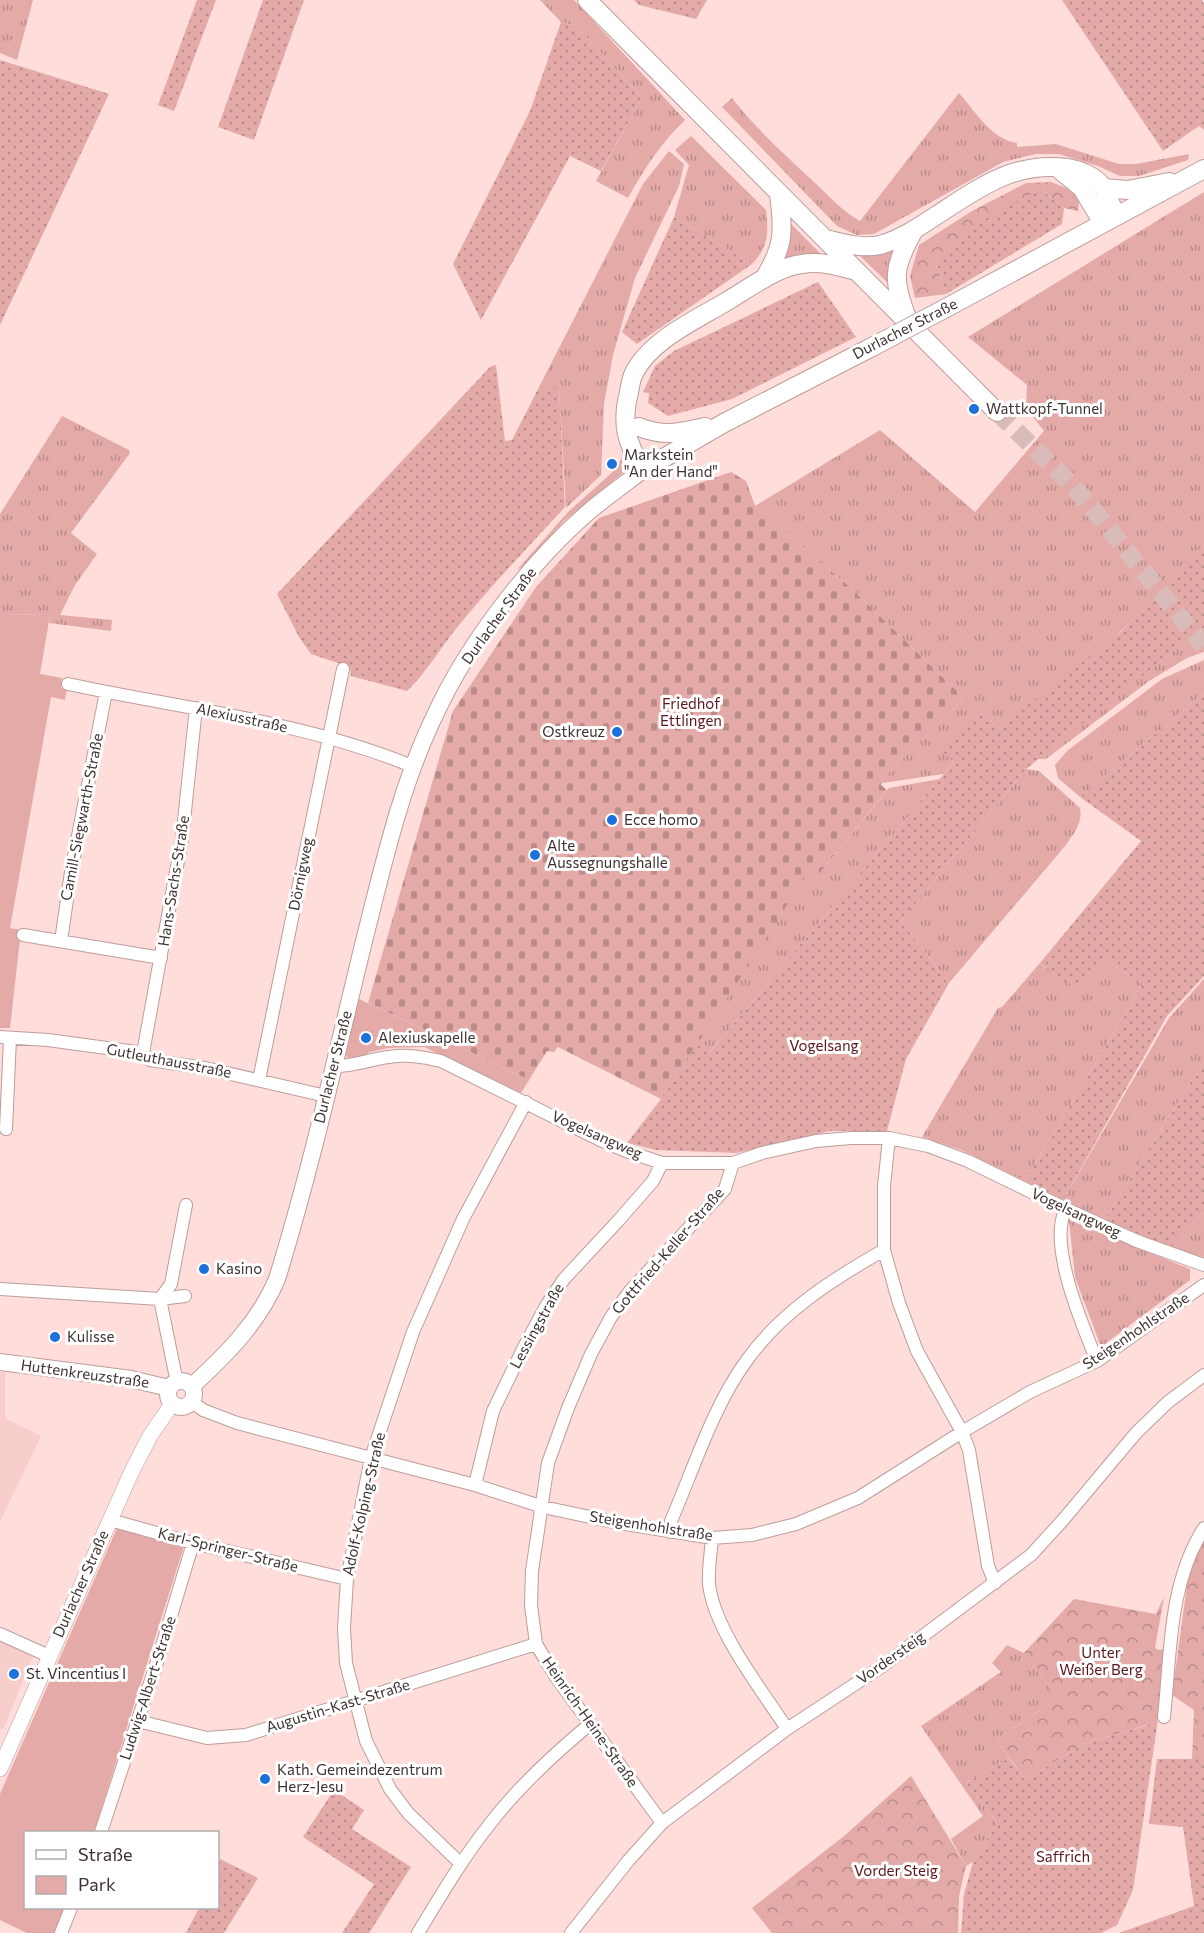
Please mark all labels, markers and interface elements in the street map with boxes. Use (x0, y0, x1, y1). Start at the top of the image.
street label: Durlacher Straße (849, 294, 960, 362)
place label: Wattkopf-Tunnel (986, 399, 1103, 417)
marker: Wattkopf-Tunnel (967, 402, 981, 416)
place label: Markstein "An der Hand" (624, 445, 718, 480)
marker: Markstein "An der Hand" (605, 457, 619, 471)
street label: Durlacher Straße (457, 563, 539, 667)
park label: Friedhof Ettlingen (660, 694, 722, 729)
street label: Alexiusstraße (195, 699, 290, 735)
place label: Ostkreuz (542, 722, 605, 740)
marker: Ostkreuz (610, 725, 624, 739)
street label: Camill-Siegwarth-Straße (56, 732, 106, 902)
place label: Ecce homo (624, 810, 698, 828)
marker: Ecce homo (605, 813, 619, 827)
street label: Hans-Sachs-Straße (154, 814, 192, 948)
street label: Dörnigweg (284, 836, 316, 912)
place label: Alte Aussegnungshalle (547, 836, 668, 871)
marker: Alte Aussegnungshalle (528, 848, 542, 862)
street label: Durlacher Straße (309, 1009, 355, 1125)
place label: Alexiuskapelle (378, 1028, 475, 1046)
marker: Alexiuskapelle (359, 1031, 373, 1045)
park label: Vogelsang (789, 1036, 859, 1054)
street label: Gutleuthausstraße (105, 1039, 233, 1081)
street label: Vogelsangweg (549, 1106, 645, 1162)
street label: Gottfried-Keller-Straße (607, 1183, 727, 1317)
street label: Vogelsangweg (1029, 1183, 1124, 1241)
place label: Kasino (216, 1259, 262, 1277)
marker: Kasino (197, 1262, 211, 1276)
street label: Lessingstraße (505, 1280, 567, 1371)
street label: Steigenhohlstraße (1079, 1288, 1192, 1372)
place label: Kulisse (67, 1327, 115, 1345)
marker: Kulisse (48, 1330, 62, 1344)
street label: Huttenkreuzstraße (20, 1355, 151, 1391)
street label: Adolf-Kolping-Straße (338, 1430, 388, 1577)
street label: Steigenhohlstraße (588, 1506, 714, 1544)
street label: Karl-Springer-Straße (156, 1523, 300, 1575)
street label: Durlacher Straße (48, 1527, 112, 1640)
street label: Ludwig-Albert-Straße (115, 1613, 179, 1762)
street label: Vordersteig (853, 1627, 928, 1687)
park label: Unter Weißer Berg (1059, 1643, 1143, 1678)
street label: Heinrich-Heine-Straße (539, 1653, 643, 1790)
place label: St. Vincentius I (26, 1664, 126, 1682)
marker: St. Vincentius I (7, 1667, 21, 1681)
street label: Augustin-Kast-Straße (264, 1675, 412, 1736)
place label: Kath. Gemeindezentrum Herz-Jesu (277, 1760, 443, 1795)
marker: Kath. Gemeindezentrum Herz-Jesu (258, 1772, 272, 1786)
legend (24, 1831, 219, 1909)
text: Straße (78, 1843, 133, 1865)
park label: Saffrich (1036, 1847, 1090, 1865)
park label: Vorder Steig (854, 1861, 938, 1879)
text: Park (78, 1873, 116, 1895)

